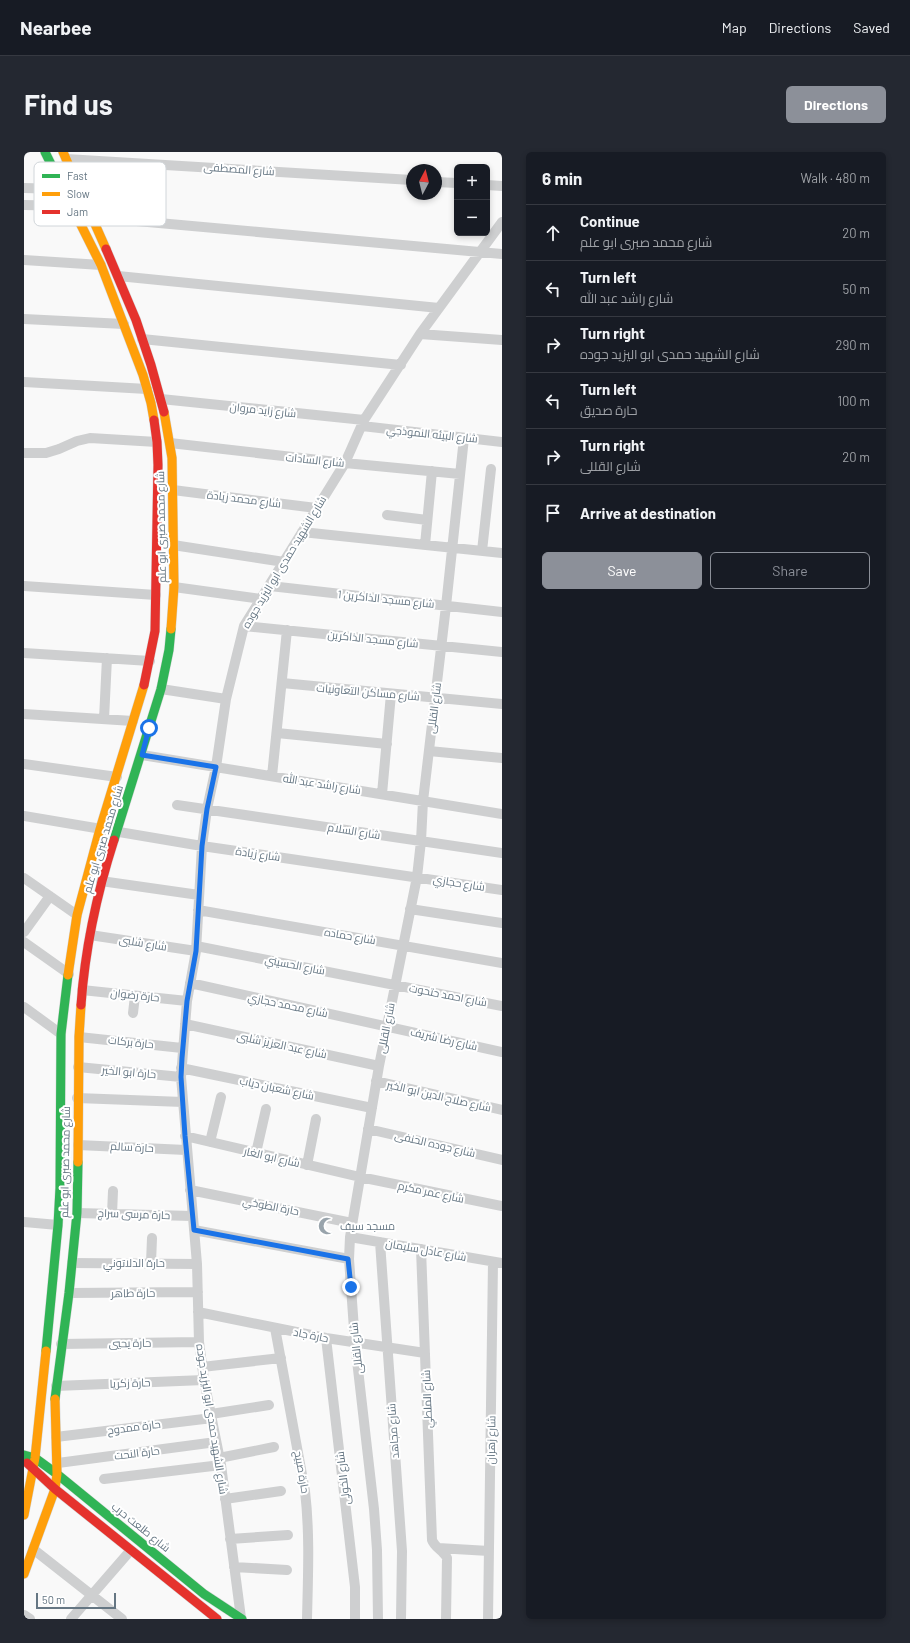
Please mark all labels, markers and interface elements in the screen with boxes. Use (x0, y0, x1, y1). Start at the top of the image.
text: Nearbee (20, 16, 92, 39)
text: Map (722, 19, 747, 36)
text: Directions (769, 19, 831, 36)
text: Saved (853, 19, 890, 36)
button: Directions (786, 86, 886, 123)
text: Find us (24, 87, 113, 121)
street label: شارع المصطفى (203, 160, 275, 179)
legend (34, 162, 166, 226)
north arrow (406, 164, 442, 200)
map controls (454, 164, 490, 236)
button: + (454, 164, 490, 200)
text: 6 min (542, 168, 582, 188)
text: Fast (67, 169, 88, 182)
text: Walk · 480 m (800, 170, 870, 186)
text: Slow (67, 187, 90, 200)
button: − (454, 200, 490, 236)
text: Jam (67, 205, 88, 218)
text: Continue (580, 212, 640, 230)
icon: ahead (542, 222, 564, 244)
text: 20 m (842, 225, 870, 241)
text: شارع محمد صبرى ابو علم (580, 234, 712, 250)
text: Turn left (580, 268, 636, 286)
icon: left (542, 278, 564, 300)
text: 50 m (843, 281, 870, 297)
text: شارع راشد عبد الله (580, 290, 673, 306)
text: Turn right (580, 324, 645, 342)
icon: right (542, 334, 564, 356)
text: 290 m (836, 337, 870, 353)
text: شارع الشهيد حمدى ابو اليزيد جوده (580, 346, 760, 362)
text: Turn left (580, 380, 636, 398)
icon: left (542, 390, 564, 412)
text: 100 m (837, 393, 870, 409)
street label: شارع زايد مروان (229, 400, 297, 421)
text: حارة صديق (580, 402, 637, 418)
street label: شارع البيئه النموذجي (385, 422, 478, 448)
text: Turn right (580, 436, 645, 454)
icon: right (542, 446, 564, 468)
text: 20 m (842, 449, 870, 465)
street label: شارع السادات (285, 450, 345, 471)
text: شارع القللى (580, 458, 641, 474)
street label: شارع محمد صبرى ابو علم (153, 471, 170, 583)
street label: شارع محمد زيادة (206, 488, 282, 511)
street label: شارع الشهيد حمدى ابو اليزيد جوده (239, 493, 330, 631)
icon: arrive (542, 502, 564, 524)
text: Arrive at destination (580, 504, 716, 522)
button: Save (542, 552, 702, 589)
button: Share (710, 552, 870, 589)
street label: شارع مسجد الذاكرين 1 (337, 587, 435, 612)
street label: شارع مسجد الذاكرين (327, 627, 419, 652)
street label: شارع مساكن التعاونيات (316, 681, 420, 704)
street label: شارع القللى (424, 682, 445, 735)
route start (140, 719, 158, 737)
street label: شارع راشد عبد الله (282, 770, 362, 798)
street label: شارع محمد صبرى ابو علم (80, 783, 127, 895)
street label: شارع السلام (326, 820, 381, 843)
street label: شارع زيادة (235, 844, 281, 865)
street label: شارع حجازي (432, 872, 486, 896)
street label: شارع حماده (323, 925, 377, 948)
street label: شارع شلبى (118, 932, 168, 955)
street label: شارع الحسيني (263, 952, 326, 980)
street label: شارع احمد حتحوت (408, 981, 488, 1010)
street label: حارة رضوان (110, 985, 160, 1005)
street label: شارع محمد حجازي (246, 990, 329, 1022)
street label: شارع القللى (374, 1001, 399, 1055)
street label: شارع رضا شريف (409, 1024, 479, 1054)
street label: شارع عبد العزيز شلبى (236, 1029, 328, 1062)
street label: حارة بركات (107, 1033, 155, 1051)
street label: حارة ابو الخير (100, 1063, 157, 1081)
street label: شارع شعبان دياب (238, 1073, 316, 1104)
street label: شارع صلاح الدين ابو الخير (384, 1077, 493, 1116)
street label: شارع محمد صبرى ابو علم (57, 1106, 74, 1218)
street label: شارع جوده الحنفى (393, 1128, 477, 1161)
street label: حارة سالم (110, 1139, 154, 1156)
street label: شارع ابو الغار (241, 1144, 301, 1171)
street label: شارع عمر مكرم (396, 1178, 465, 1207)
street label: حارة الطوخي (241, 1194, 300, 1220)
street label: حارة مرسى سراج (97, 1206, 171, 1223)
mosque icon: مسجد سيف (317, 1216, 337, 1236)
place label: مسجد سيف (340, 1219, 395, 1232)
street label: شارع عادل سليمان (384, 1236, 468, 1265)
street label: حارة الدلاتوني (103, 1256, 165, 1272)
route end (342, 1278, 360, 1296)
street label: حارة طاهر (110, 1286, 155, 1300)
street label: شارع القللى (346, 1322, 367, 1374)
street label: حارة جاد (292, 1325, 330, 1345)
street label: حارة يحيي (109, 1336, 151, 1350)
street label: شارع الشهيد حمدى ابو اليزيد جوده (192, 1343, 231, 1495)
street label: شارع الملطي (419, 1370, 437, 1428)
street label: حارة زكريا (109, 1375, 151, 1391)
street label: شارع مجاهد (384, 1403, 403, 1459)
street label: شارع زهران (484, 1416, 499, 1465)
street label: حارة ممدوح (107, 1417, 162, 1438)
street label: حارة النحت (113, 1443, 161, 1463)
street label: حارة صبيح (290, 1449, 313, 1495)
street label: شارع الخولى (333, 1450, 354, 1506)
street label: شارع طلعت حرب (108, 1499, 173, 1556)
scale bar (36, 1591, 116, 1610)
text: 50 m (42, 1593, 65, 1606)

